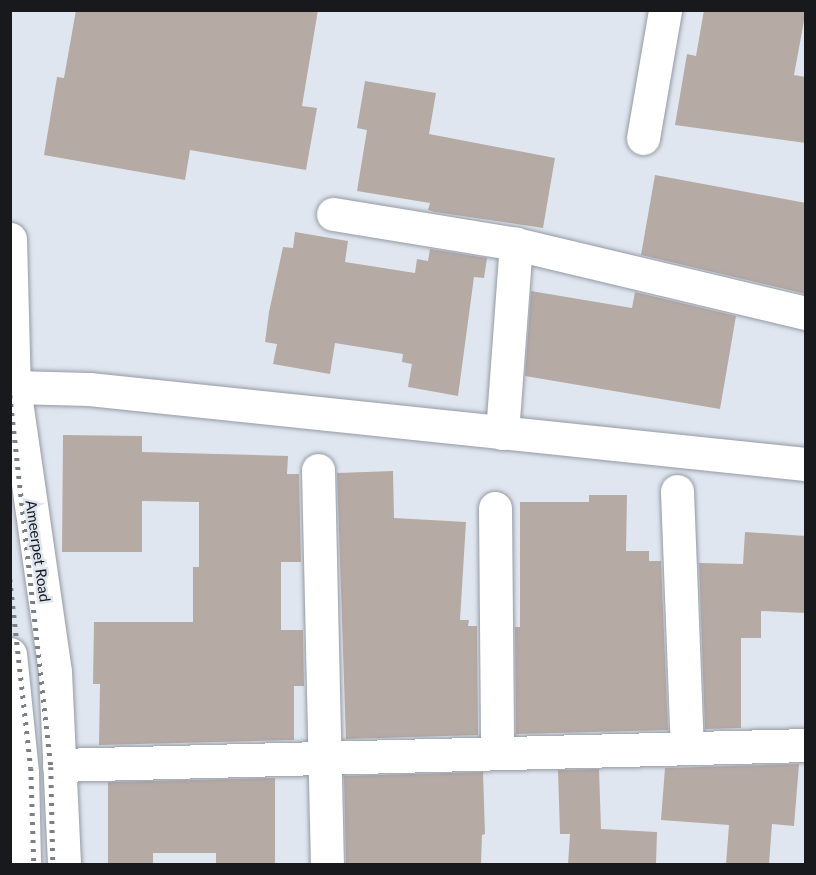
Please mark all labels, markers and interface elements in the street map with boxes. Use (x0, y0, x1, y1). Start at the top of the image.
street label: Ameerpet Road (22, 499, 54, 603)

